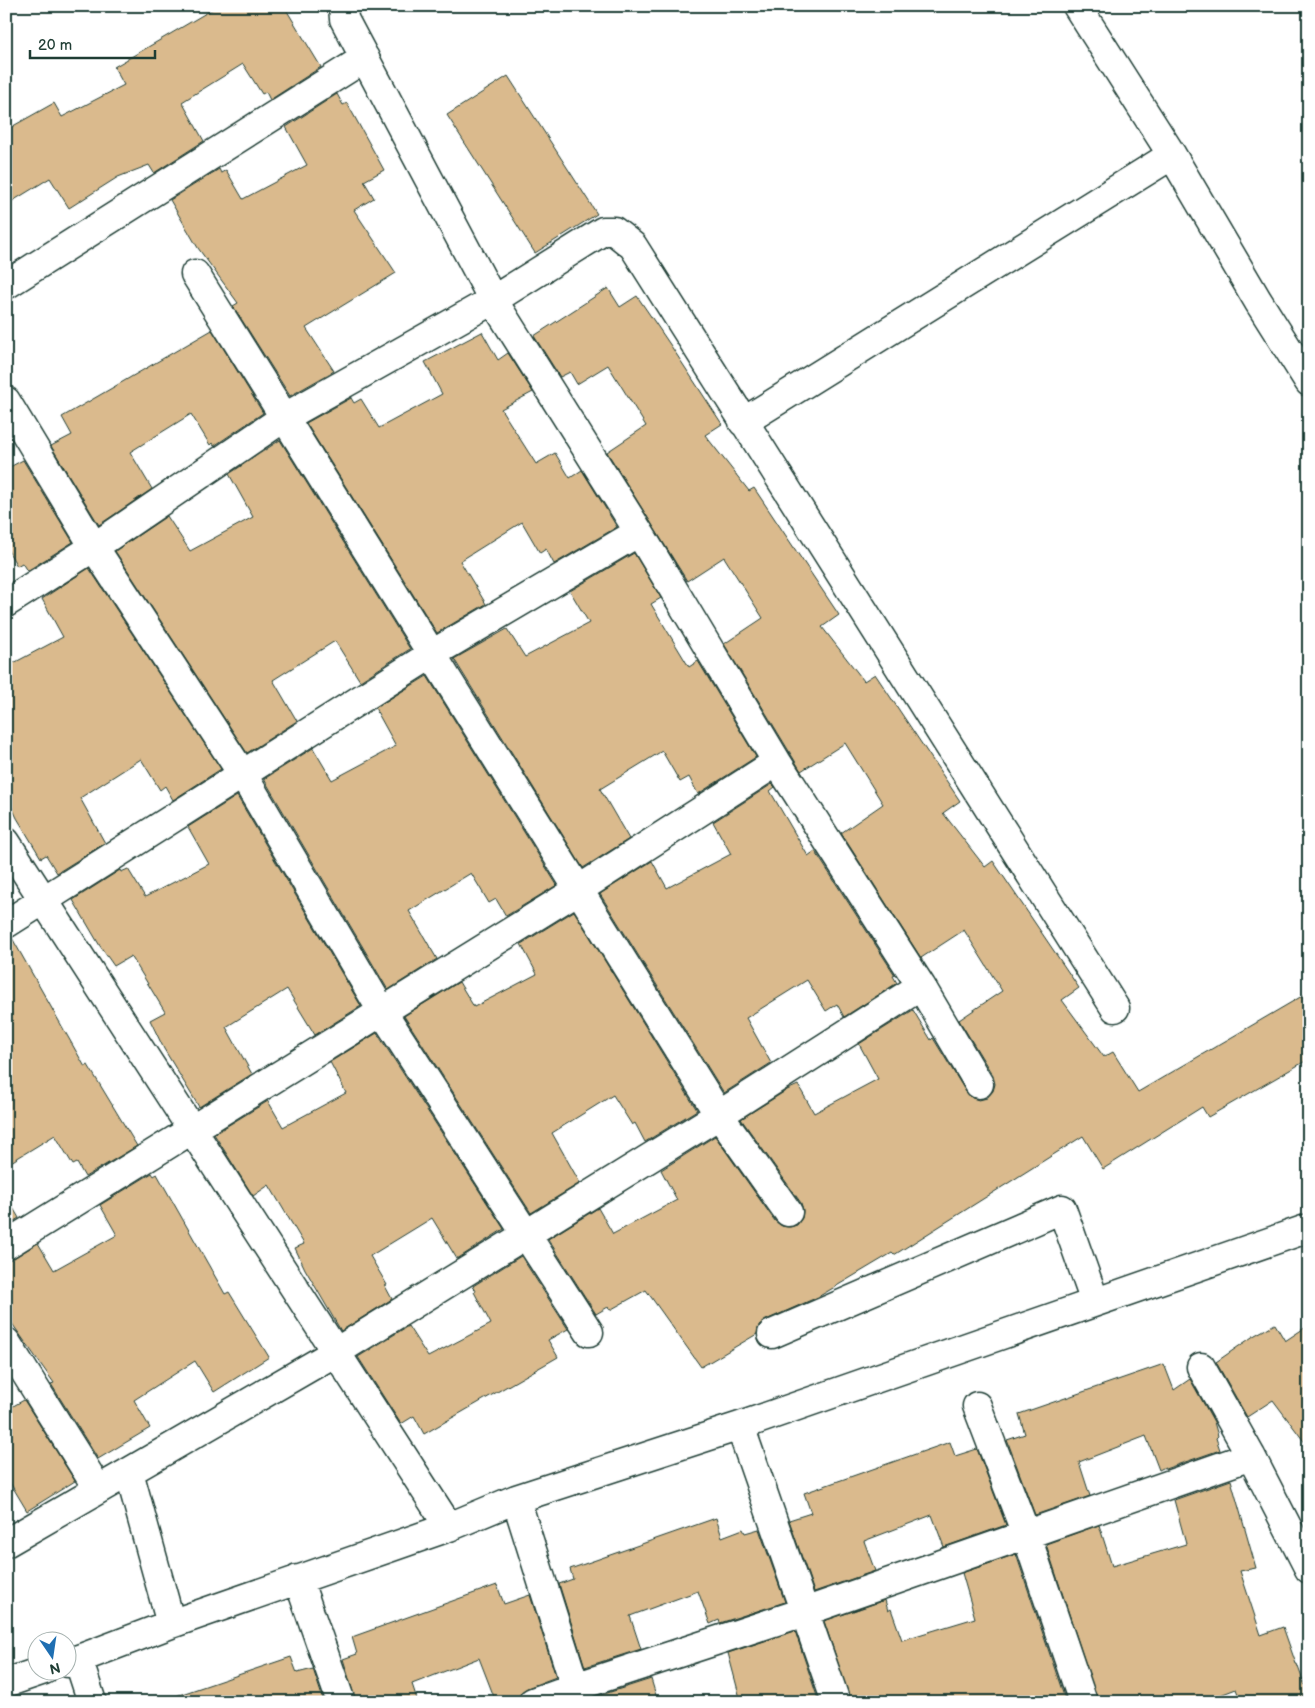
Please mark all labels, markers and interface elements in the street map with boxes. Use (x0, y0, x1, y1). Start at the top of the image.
scale bar (30, 28, 155, 60)
text: 20 m (38, 36, 72, 55)
north arrow (28, 1630, 78, 1680)
text: N (48, 1659, 62, 1678)

